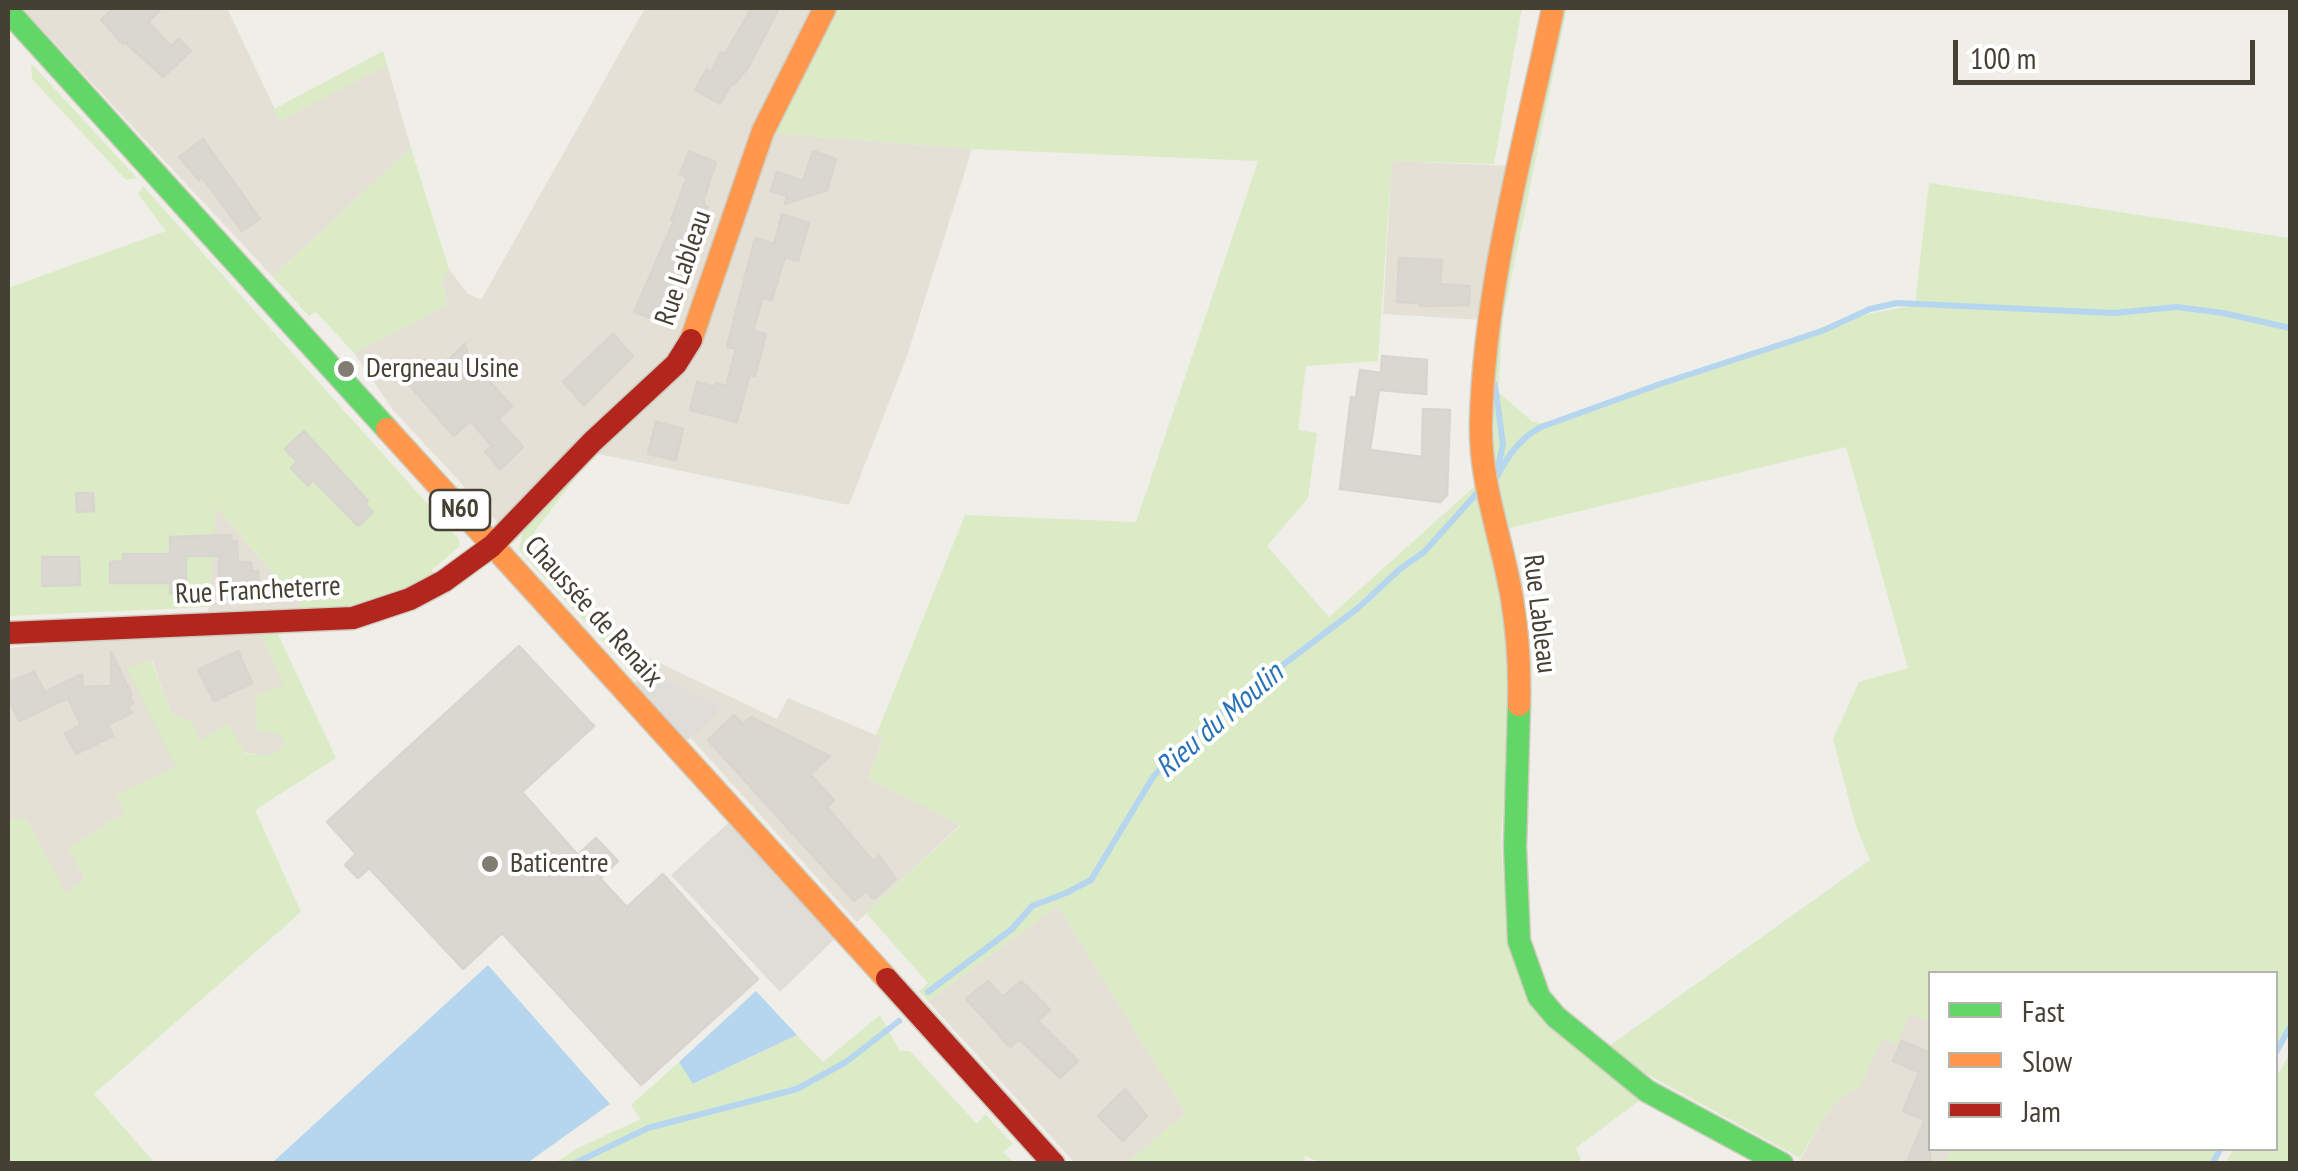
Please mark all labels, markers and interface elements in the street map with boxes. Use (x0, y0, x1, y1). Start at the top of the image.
scale bar (1958, 20, 2260, 82)
text: 100 m (1970, 38, 2036, 77)
street label: Rue Lableau (649, 206, 719, 330)
place label: Dergneau Usine (366, 352, 519, 386)
marker: Dergneau Usine (335, 358, 357, 380)
road number: N60 (430, 490, 490, 530)
street label: Chaussée de Renaix (517, 530, 669, 694)
street label: Rue Lableau (1515, 553, 1563, 675)
street label: Rue Francheterre (174, 570, 342, 612)
water label: Rieu du Moulin (1149, 656, 1291, 786)
place label: Baticentre (510, 847, 608, 881)
marker: Baticentre (479, 853, 501, 875)
legend (1928, 971, 2278, 1151)
text: Fast (2022, 991, 2065, 1030)
text: Slow (2022, 1041, 2072, 1080)
text: Jam (2022, 1091, 2061, 1130)

